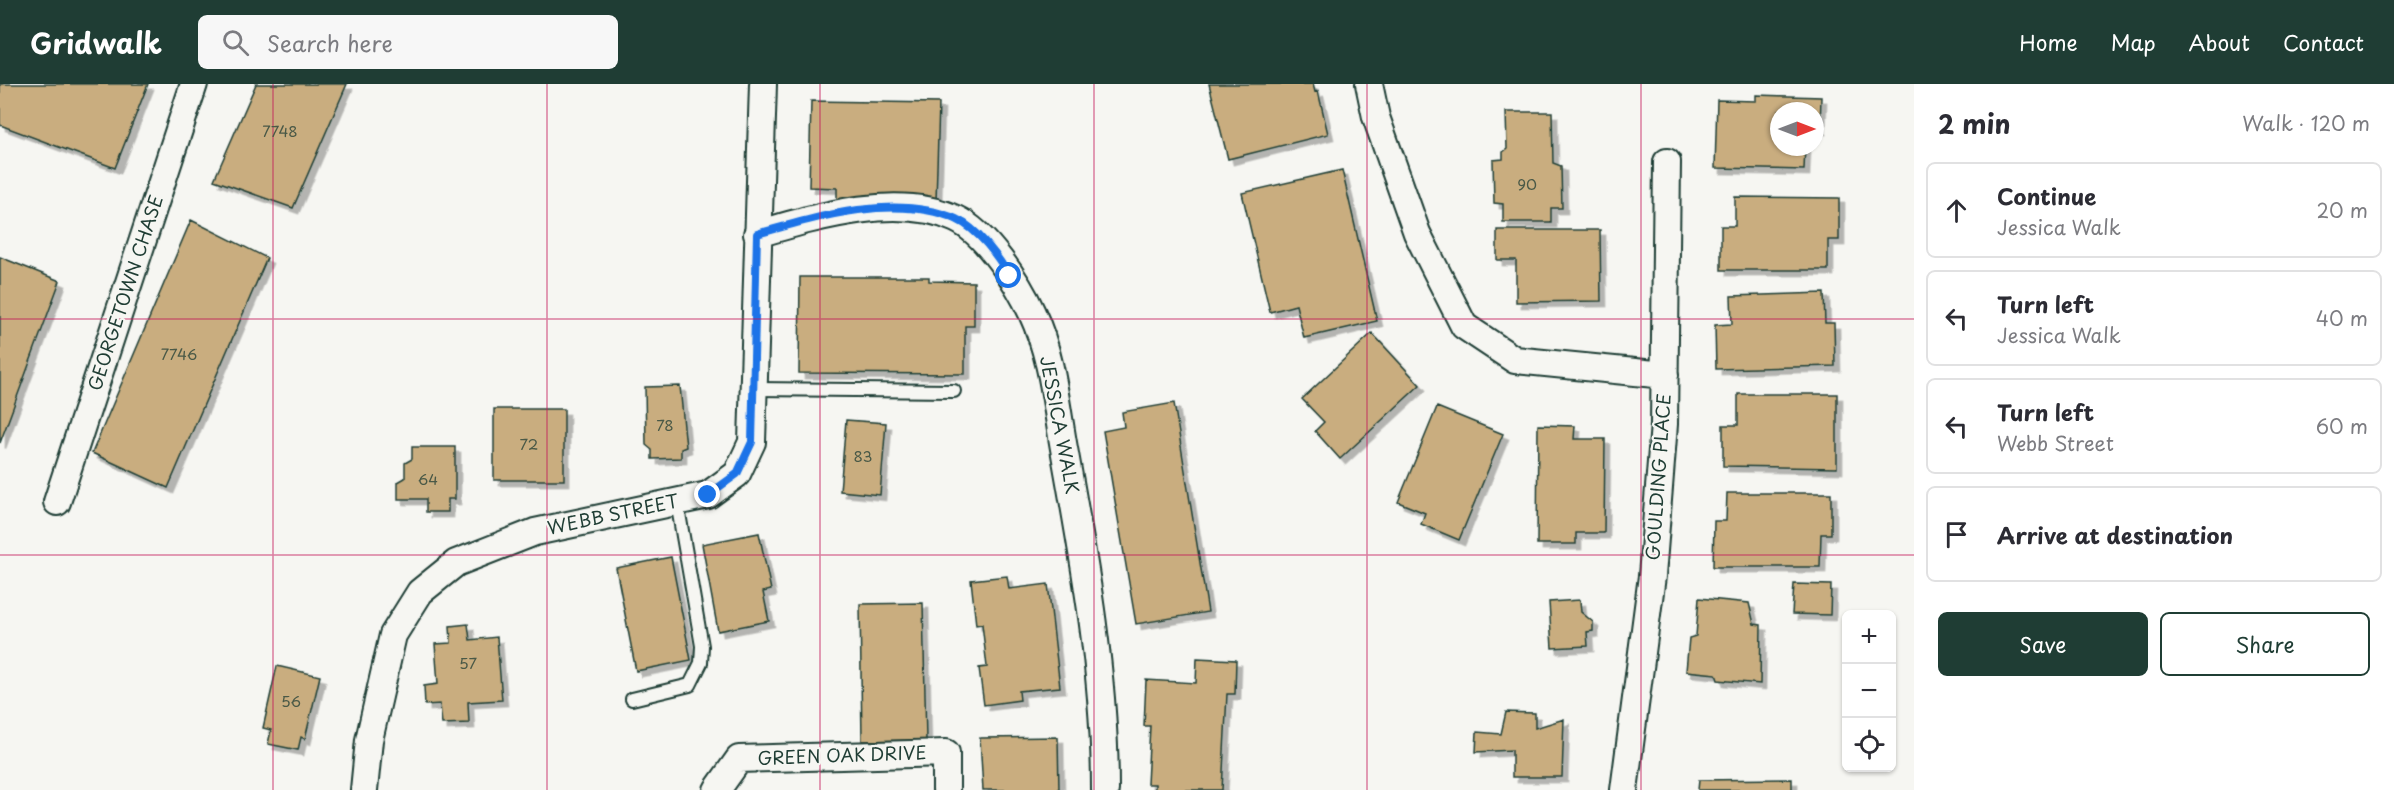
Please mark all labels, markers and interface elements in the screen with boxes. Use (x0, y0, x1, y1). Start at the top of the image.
search box (198, 15, 618, 69)
text: Gridwalk (30, 21, 162, 64)
icon: search (219, 26, 252, 59)
text: Search here (267, 26, 393, 59)
text: Home (2019, 26, 2078, 58)
text: Map (2111, 26, 2156, 58)
text: About (2189, 26, 2250, 58)
text: Contact (2283, 26, 2364, 58)
north arrow (1770, 102, 1824, 156)
text: 2 min (1938, 104, 2011, 143)
text: Walk · 120 m (2242, 108, 2370, 138)
house number: 7748 (262, 119, 298, 142)
house number: 90 (1517, 172, 1537, 195)
text: Continue (1997, 179, 2096, 212)
street label: GEORGETOWN CHASE (80, 191, 169, 394)
icon: ahead (1940, 194, 1973, 227)
text: 20 m (2316, 195, 2368, 225)
text: Jessica Walk (1997, 212, 2121, 242)
route start (995, 262, 1021, 288)
text: Turn left (1997, 287, 2094, 320)
icon: left (1940, 302, 1973, 335)
text: 40 m (2316, 303, 2368, 333)
text: Jessica Walk (1997, 320, 2121, 350)
house number: 7746 (161, 342, 197, 365)
street label: JESSICA WALK (1034, 354, 1087, 496)
street label: GOULDING PLACE (1638, 392, 1677, 561)
text: Turn left (1997, 395, 2094, 428)
icon: left (1940, 410, 1973, 443)
text: 60 m (2316, 411, 2368, 441)
house number: 78 (656, 413, 674, 436)
text: Webb Street (1997, 428, 2114, 458)
house number: 72 (520, 432, 538, 455)
house number: 83 (853, 444, 873, 467)
house number: 64 (418, 467, 438, 490)
route end (694, 481, 720, 507)
street label: WEBB STREET (545, 486, 681, 541)
icon: arrive (1940, 518, 1973, 551)
text: Arrive at destination (1997, 518, 2233, 551)
map controls (1842, 610, 1896, 772)
button: + (1842, 610, 1896, 664)
button: Save (1938, 612, 2148, 676)
button: Share (2160, 612, 2370, 676)
house number: 57 (459, 651, 477, 674)
button: − (1842, 664, 1896, 718)
house number: 56 (281, 689, 301, 712)
button: locate (1842, 718, 1896, 772)
street label: GREEN OAK DRIVE (757, 738, 927, 771)

